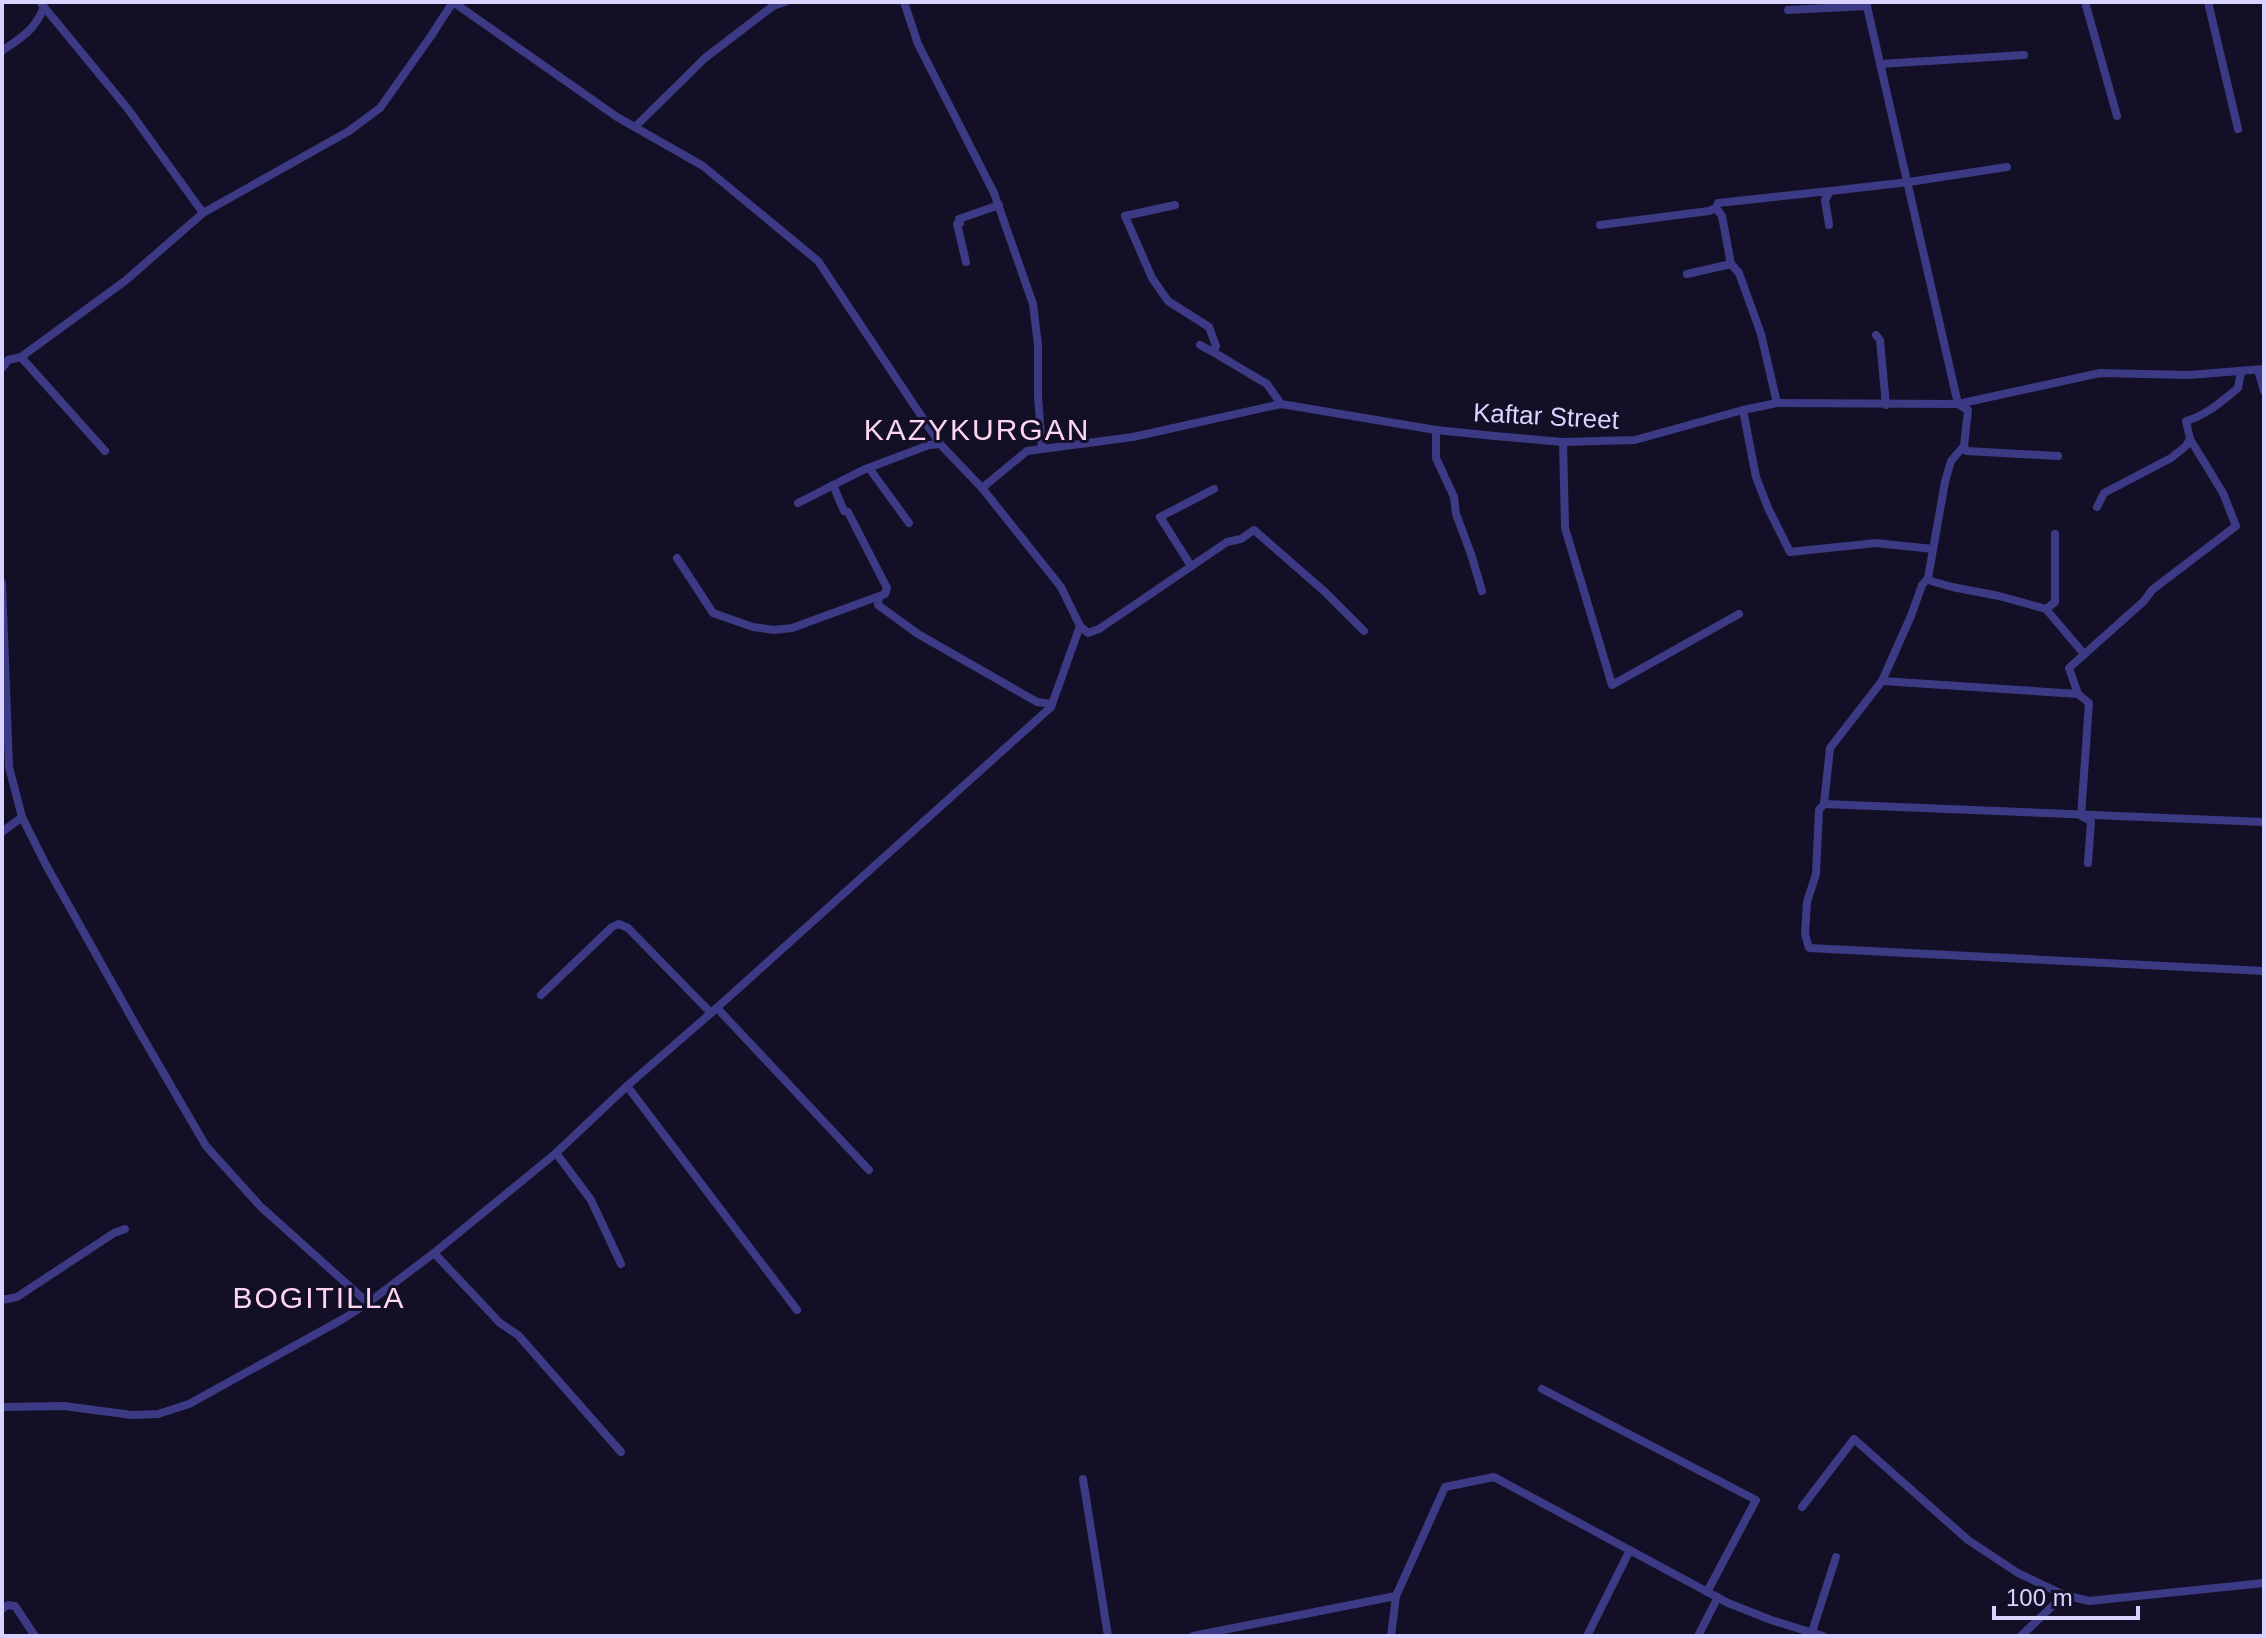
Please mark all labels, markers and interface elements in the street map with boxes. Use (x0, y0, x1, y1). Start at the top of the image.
street label: Kaftar Street (1472, 397, 1620, 435)
district label: KAZYKURGAN (864, 413, 1090, 446)
district label: BOGITILLA (232, 1281, 406, 1314)
scale bar (1994, 1570, 2138, 1620)
text: 100 m (2006, 1584, 2073, 1611)

